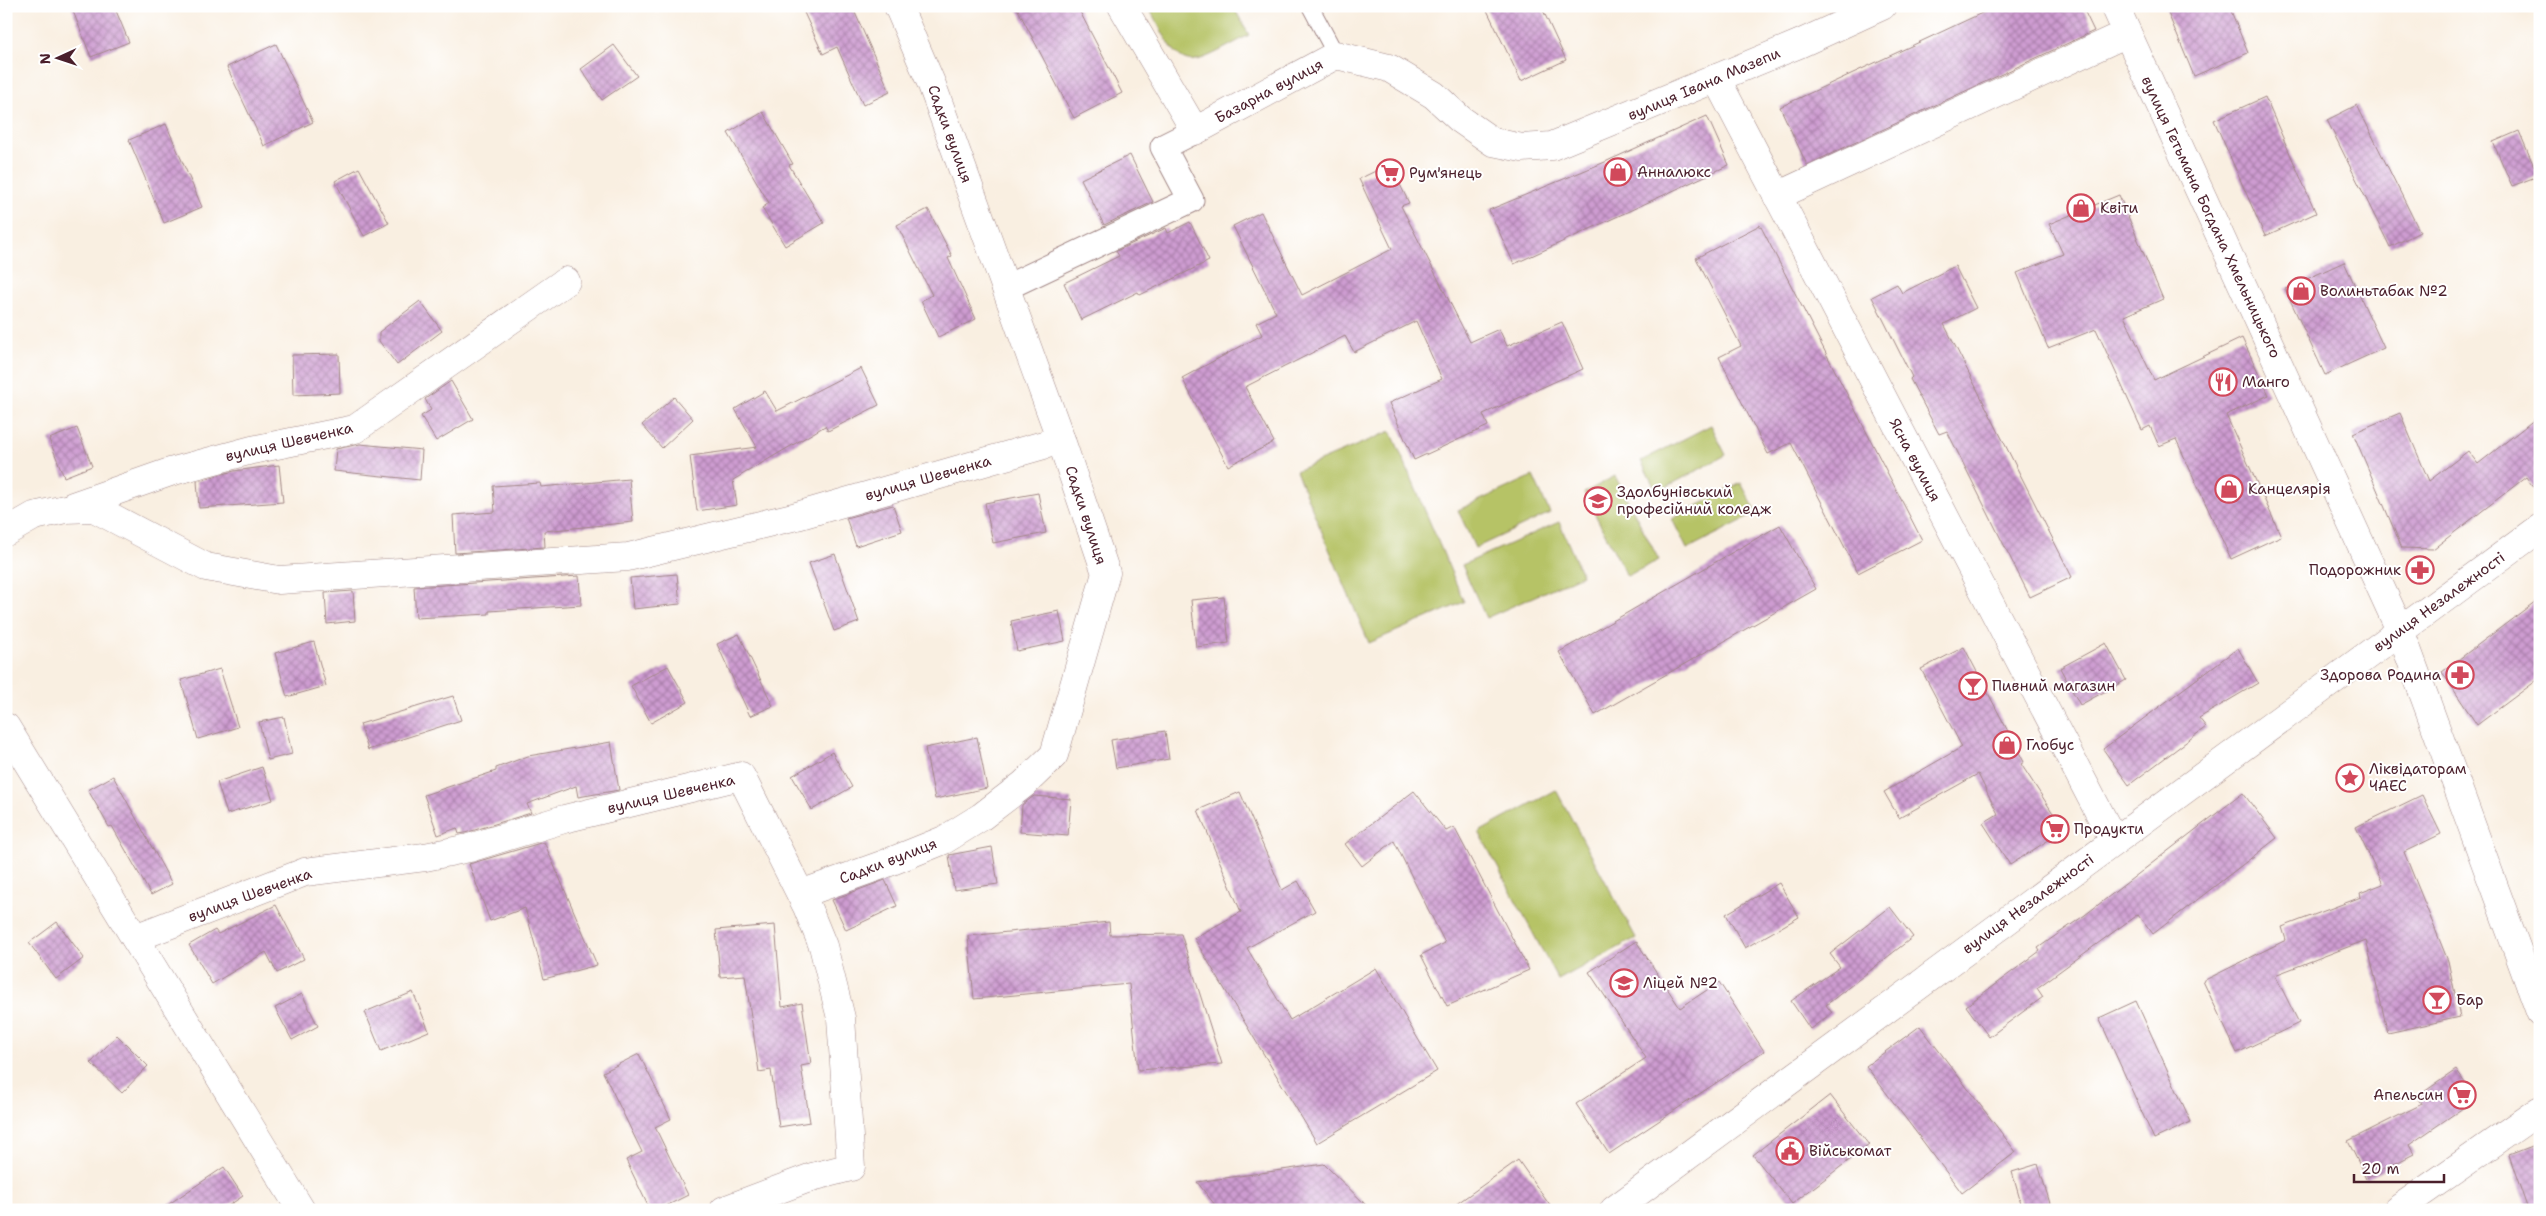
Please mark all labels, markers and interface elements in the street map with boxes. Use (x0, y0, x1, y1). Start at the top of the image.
north arrow (32, 32, 82, 82)
street label: вулиця Івана Мазепи (1625, 43, 1784, 125)
text: N (36, 53, 54, 65)
street label: Базарна вулиця (1211, 54, 1327, 128)
street label: вулиця Гетьмана Богдана Хмельницького (2137, 73, 2285, 361)
street label: Садки вулиця (923, 82, 977, 186)
shop icon: Анналюкс (1603, 157, 1633, 187)
supermarket icon: Рум'янець (1375, 158, 1405, 188)
place label: Анналюкс (1637, 162, 1711, 182)
place label: Рум'янець (1409, 163, 1483, 183)
shop icon: Квіти (2066, 193, 2096, 223)
place label: Квіти (2100, 198, 2138, 218)
shop icon: Волиньтабак №2 (2286, 276, 2316, 306)
place label: Волиньтабак №2 (2320, 281, 2448, 301)
restaurant icon: Манго (2208, 367, 2238, 397)
place label: Манго (2242, 372, 2290, 392)
street label: Ясна вулиця (1885, 415, 1945, 505)
street label: вулиця Шевченка (223, 417, 355, 466)
street label: вулиця Шевченка (863, 450, 994, 506)
street label: Садки вулиця (1061, 463, 1111, 567)
shop icon: Канцелярiя (2214, 474, 2244, 504)
place label: Канцелярiя (2248, 479, 2331, 499)
place label: Здолбунівський професійний коледж (1617, 482, 1772, 519)
school or university icon: Здолбунівський професійний коледж (1583, 486, 1613, 516)
street label: вулиця Незалежності (2369, 547, 2509, 657)
pharmacy icon: Подорожник (2405, 555, 2435, 585)
place label: Подорожник (2309, 560, 2401, 580)
pharmacy icon: Здорова Родина (2445, 660, 2475, 690)
place label: Здорова Родина (2320, 665, 2442, 685)
bar icon: Пивний магазин (1958, 671, 1988, 701)
place label: Пивний магазин (1992, 676, 2115, 696)
shop icon: Глобус (1992, 730, 2022, 760)
place label: Глобус (2026, 735, 2074, 755)
place label: Ліквідаторам ЧАЕС (2369, 759, 2467, 796)
place icon: Ліквідаторам ЧАЕС (2335, 763, 2365, 793)
street label: вулиця Шевченка (605, 769, 737, 818)
supermarket icon: Продукти (2040, 814, 2070, 844)
place label: Продукти (2074, 819, 2144, 839)
street label: Садки вулиця (836, 833, 940, 889)
street label: вулиця Незалежності (1958, 849, 2098, 959)
street label: вулиця Шевченка (185, 863, 315, 927)
school or university icon: Ліцей №2 (1609, 968, 1639, 998)
place label: Ліцей №2 (1643, 973, 1718, 993)
bar icon: Бар (2422, 985, 2452, 1015)
place label: Бар (2456, 990, 2483, 1010)
supermarket icon: Апельсин (2447, 1080, 2477, 1110)
place label: Апельсин (2373, 1085, 2443, 1105)
public building icon: Вiйськомат (1775, 1136, 1805, 1166)
place label: Вiйськомат (1809, 1141, 1892, 1161)
scale bar (2354, 1151, 2444, 1183)
text: 20 m (2361, 1159, 2400, 1179)

